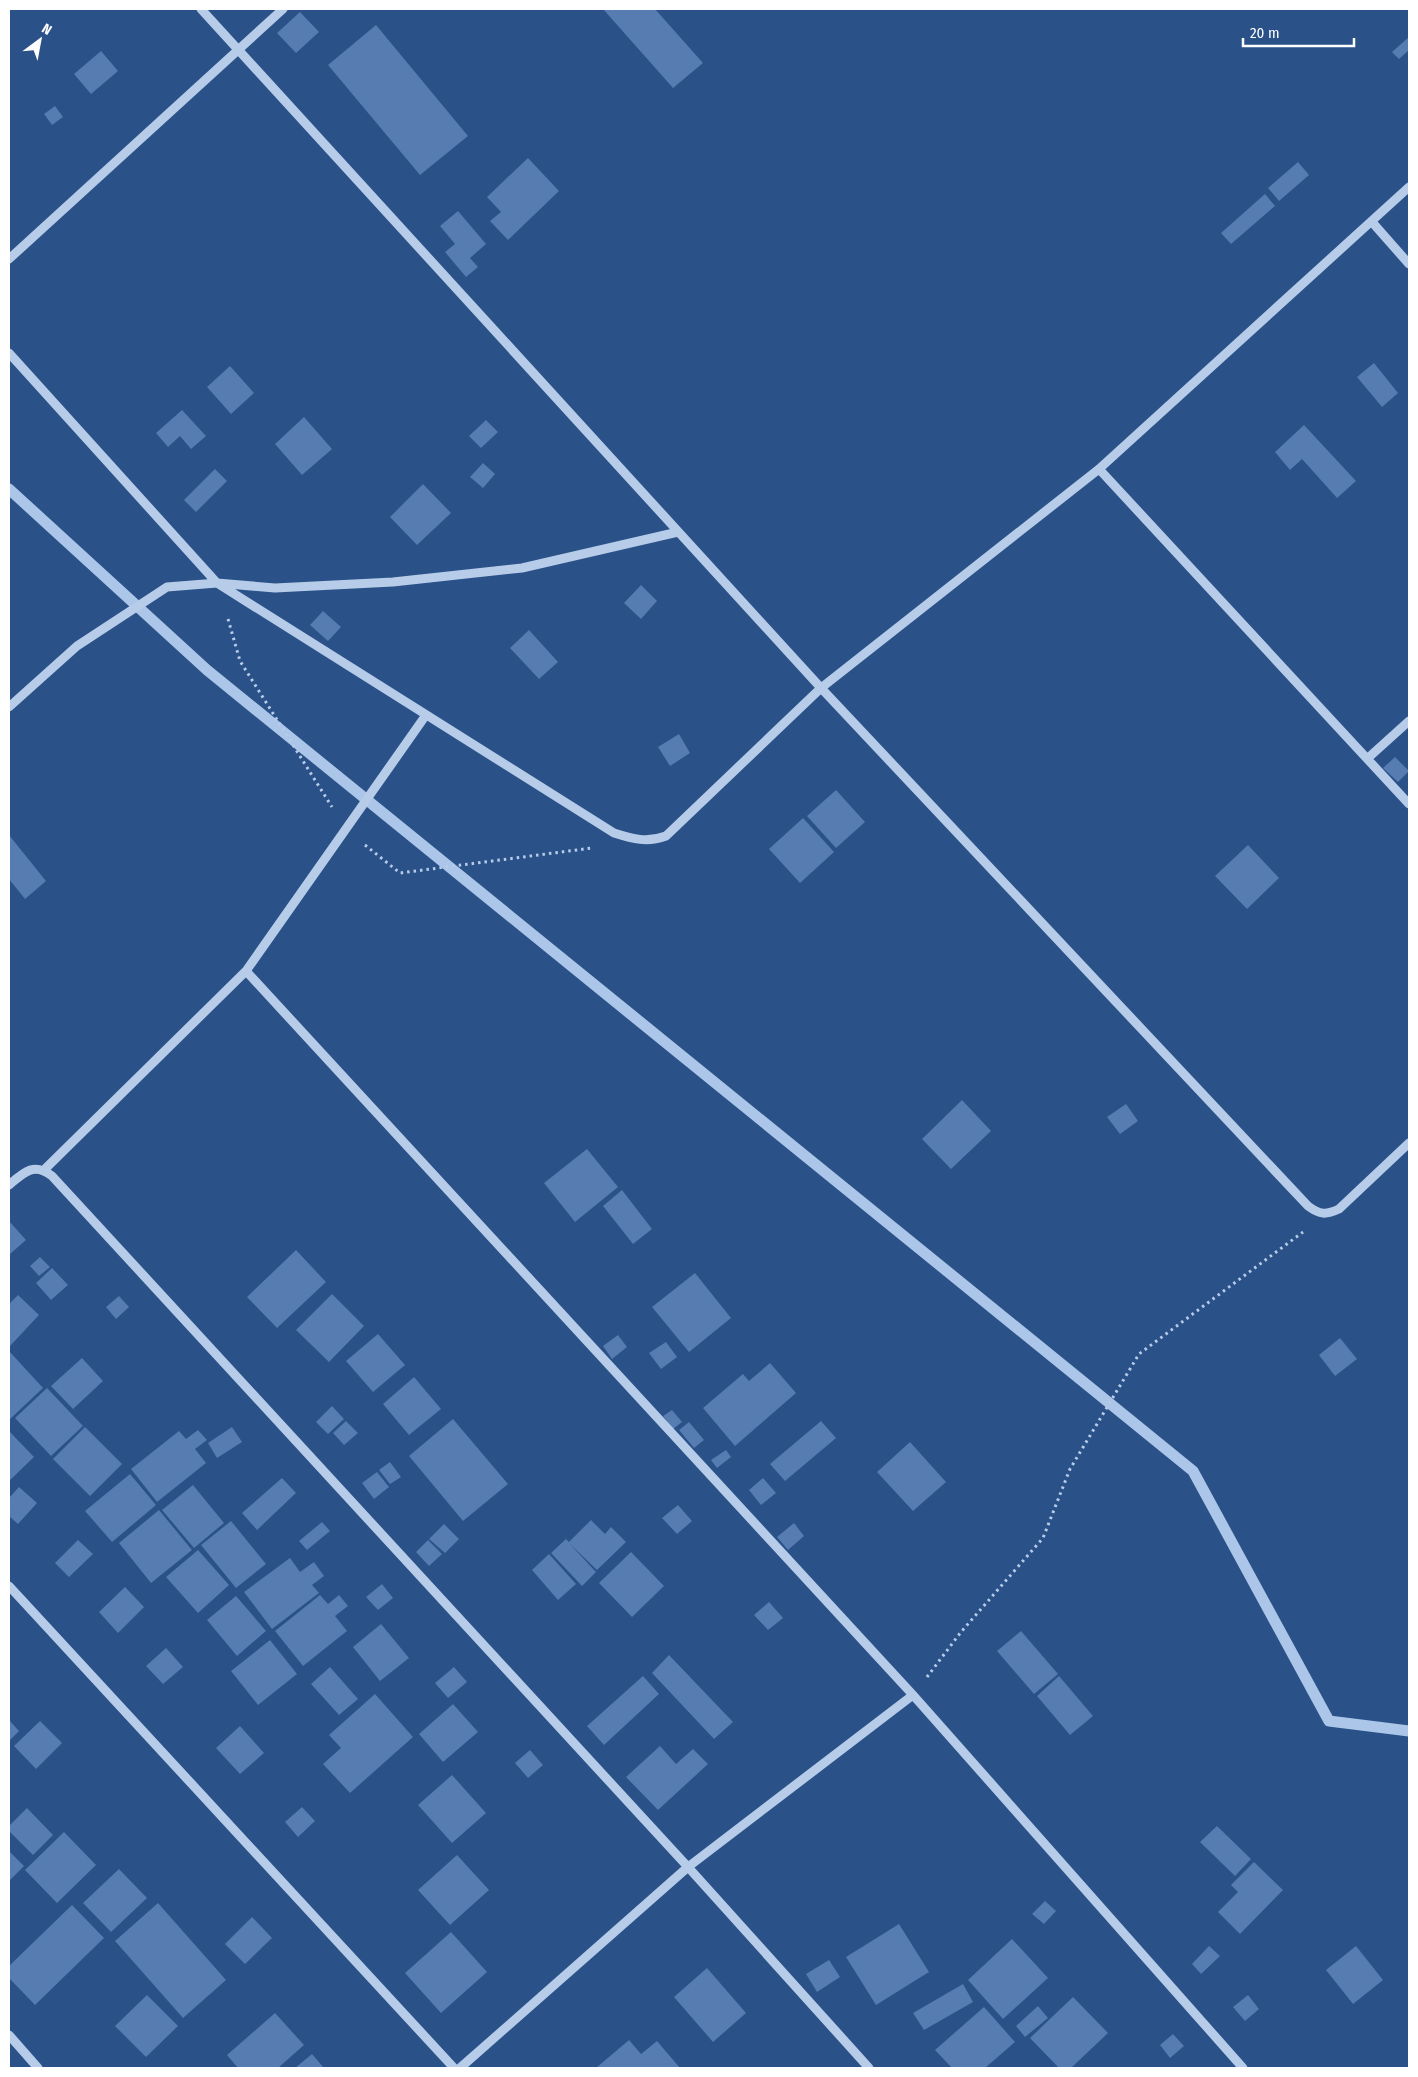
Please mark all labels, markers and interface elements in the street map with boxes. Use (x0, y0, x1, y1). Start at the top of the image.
north arrow (15, 15, 65, 65)
scale bar (1243, 15, 1354, 47)
text: N (39, 20, 55, 39)
text: 20 m (1250, 24, 1280, 42)

